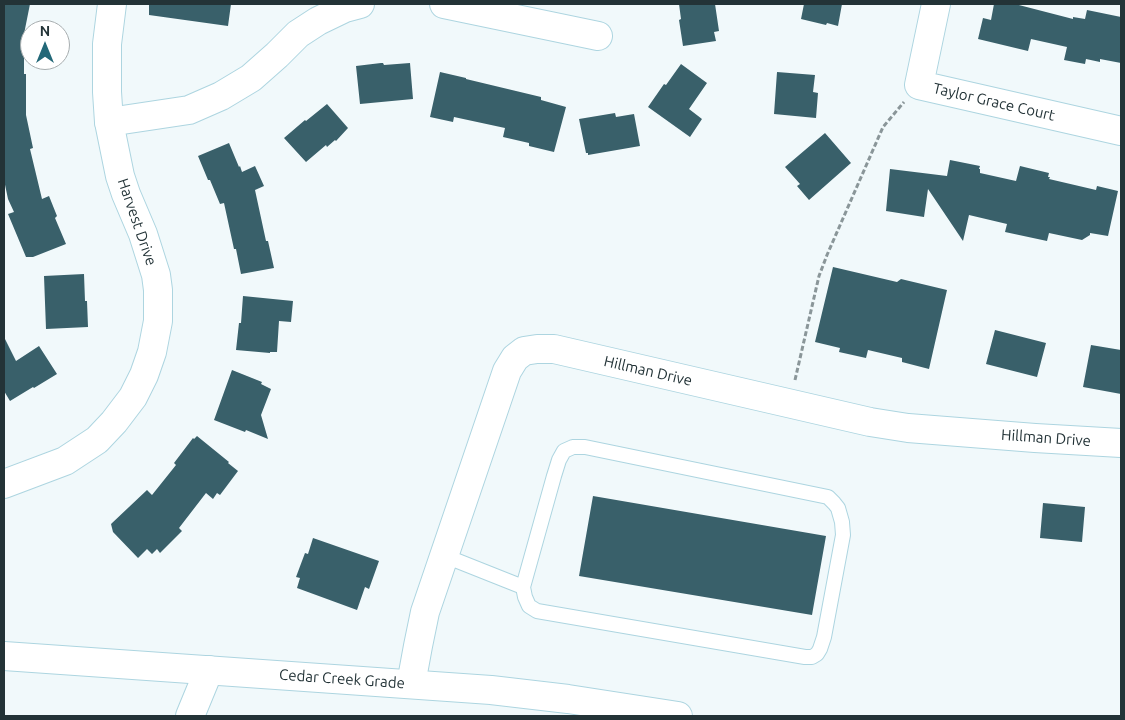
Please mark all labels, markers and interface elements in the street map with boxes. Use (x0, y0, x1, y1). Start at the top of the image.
north arrow (20, 20, 70, 70)
text: N (40, 23, 50, 39)
street label: Taylor Grace Court (931, 79, 1057, 125)
street label: Harvest Drive (114, 176, 160, 268)
street label: Hillman Drive (602, 352, 694, 390)
street label: Hillman Drive (1000, 426, 1092, 450)
street label: Cedar Creek Grade (279, 666, 405, 692)

